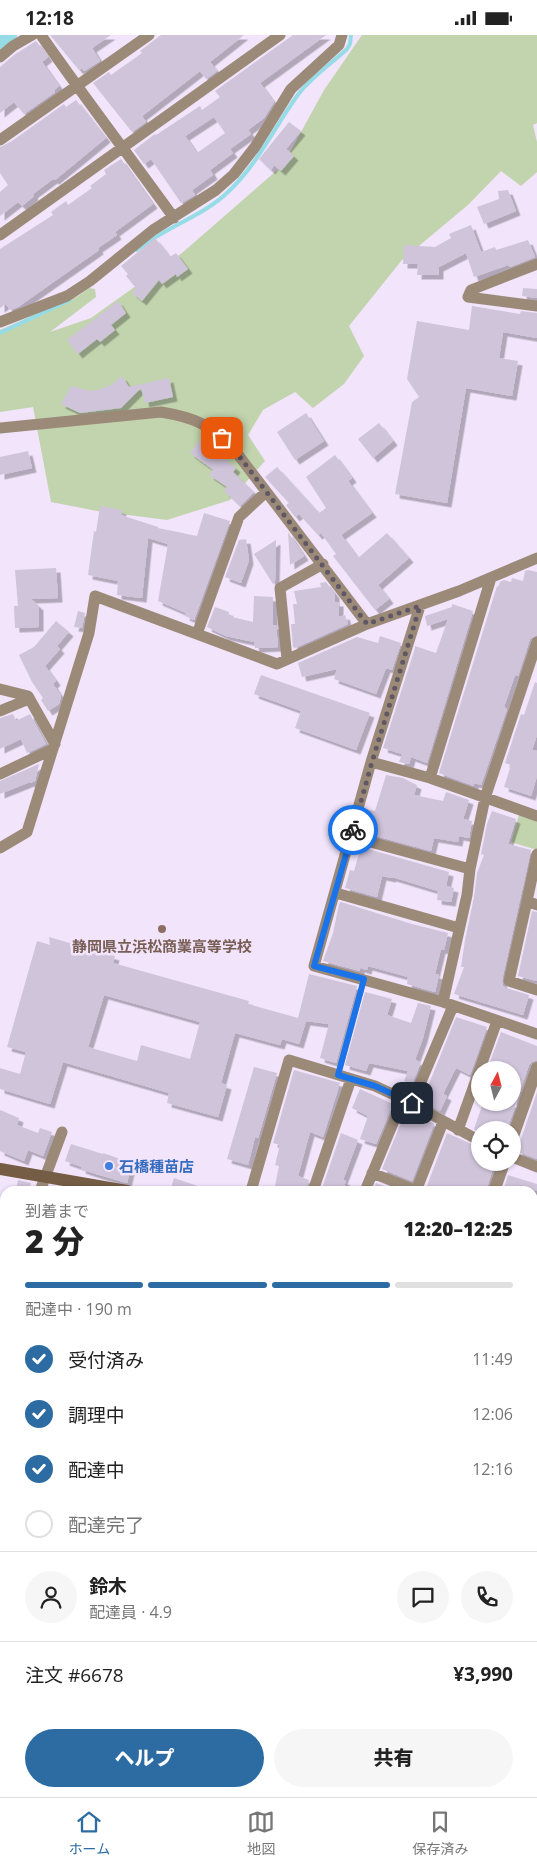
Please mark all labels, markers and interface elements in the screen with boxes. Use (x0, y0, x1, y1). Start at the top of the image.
text: 12:18 (25, 5, 74, 31)
pin (201, 417, 243, 459)
icon: bag (208, 424, 236, 452)
courier (328, 805, 378, 855)
icon: bike (339, 816, 367, 844)
marker: 静岡県立浜松商業高等学校 (156, 923, 168, 935)
place label: 静岡県立浜松商業高等学校 (72, 936, 252, 956)
north arrow (471, 1061, 521, 1111)
map controls (471, 1061, 521, 1171)
pin (391, 1082, 433, 1124)
icon: home (398, 1089, 426, 1117)
button: locate (471, 1121, 521, 1171)
place label: 石橋種苗店 (119, 1156, 194, 1176)
marker: 石橋種苗店 (103, 1160, 115, 1172)
text: 到着まで (25, 1200, 89, 1222)
text: 12:20–12:25 (403, 1216, 513, 1242)
text: 2 分 (25, 1219, 84, 1262)
text: 配達中 · 190 m (25, 1298, 132, 1320)
icon: check (25, 1345, 53, 1373)
text: 受付済み (68, 1347, 144, 1373)
text: 11:49 (472, 1348, 513, 1370)
icon: check (25, 1400, 53, 1428)
text: 調理中 (68, 1402, 125, 1428)
text: 12:06 (472, 1403, 513, 1425)
icon: check (25, 1455, 53, 1483)
text: 配達中 (68, 1457, 125, 1483)
text: 12:16 (472, 1458, 513, 1480)
text: 配達完了 (68, 1512, 144, 1538)
button: person (25, 1571, 77, 1623)
button: chat (397, 1571, 449, 1623)
button: phone (461, 1571, 513, 1623)
text: 鈴木 (89, 1573, 127, 1599)
text: 配達員 · 4.9 (89, 1601, 172, 1623)
text: ¥3,990 (453, 1661, 513, 1687)
text: 注文 #6678 (25, 1662, 124, 1688)
button: ヘルプ (25, 1729, 264, 1787)
button: 共有 (274, 1729, 513, 1787)
tab: ホーム (69, 1808, 110, 1858)
tab: 地図 (247, 1808, 275, 1858)
tab: 保存済み (412, 1808, 468, 1858)

